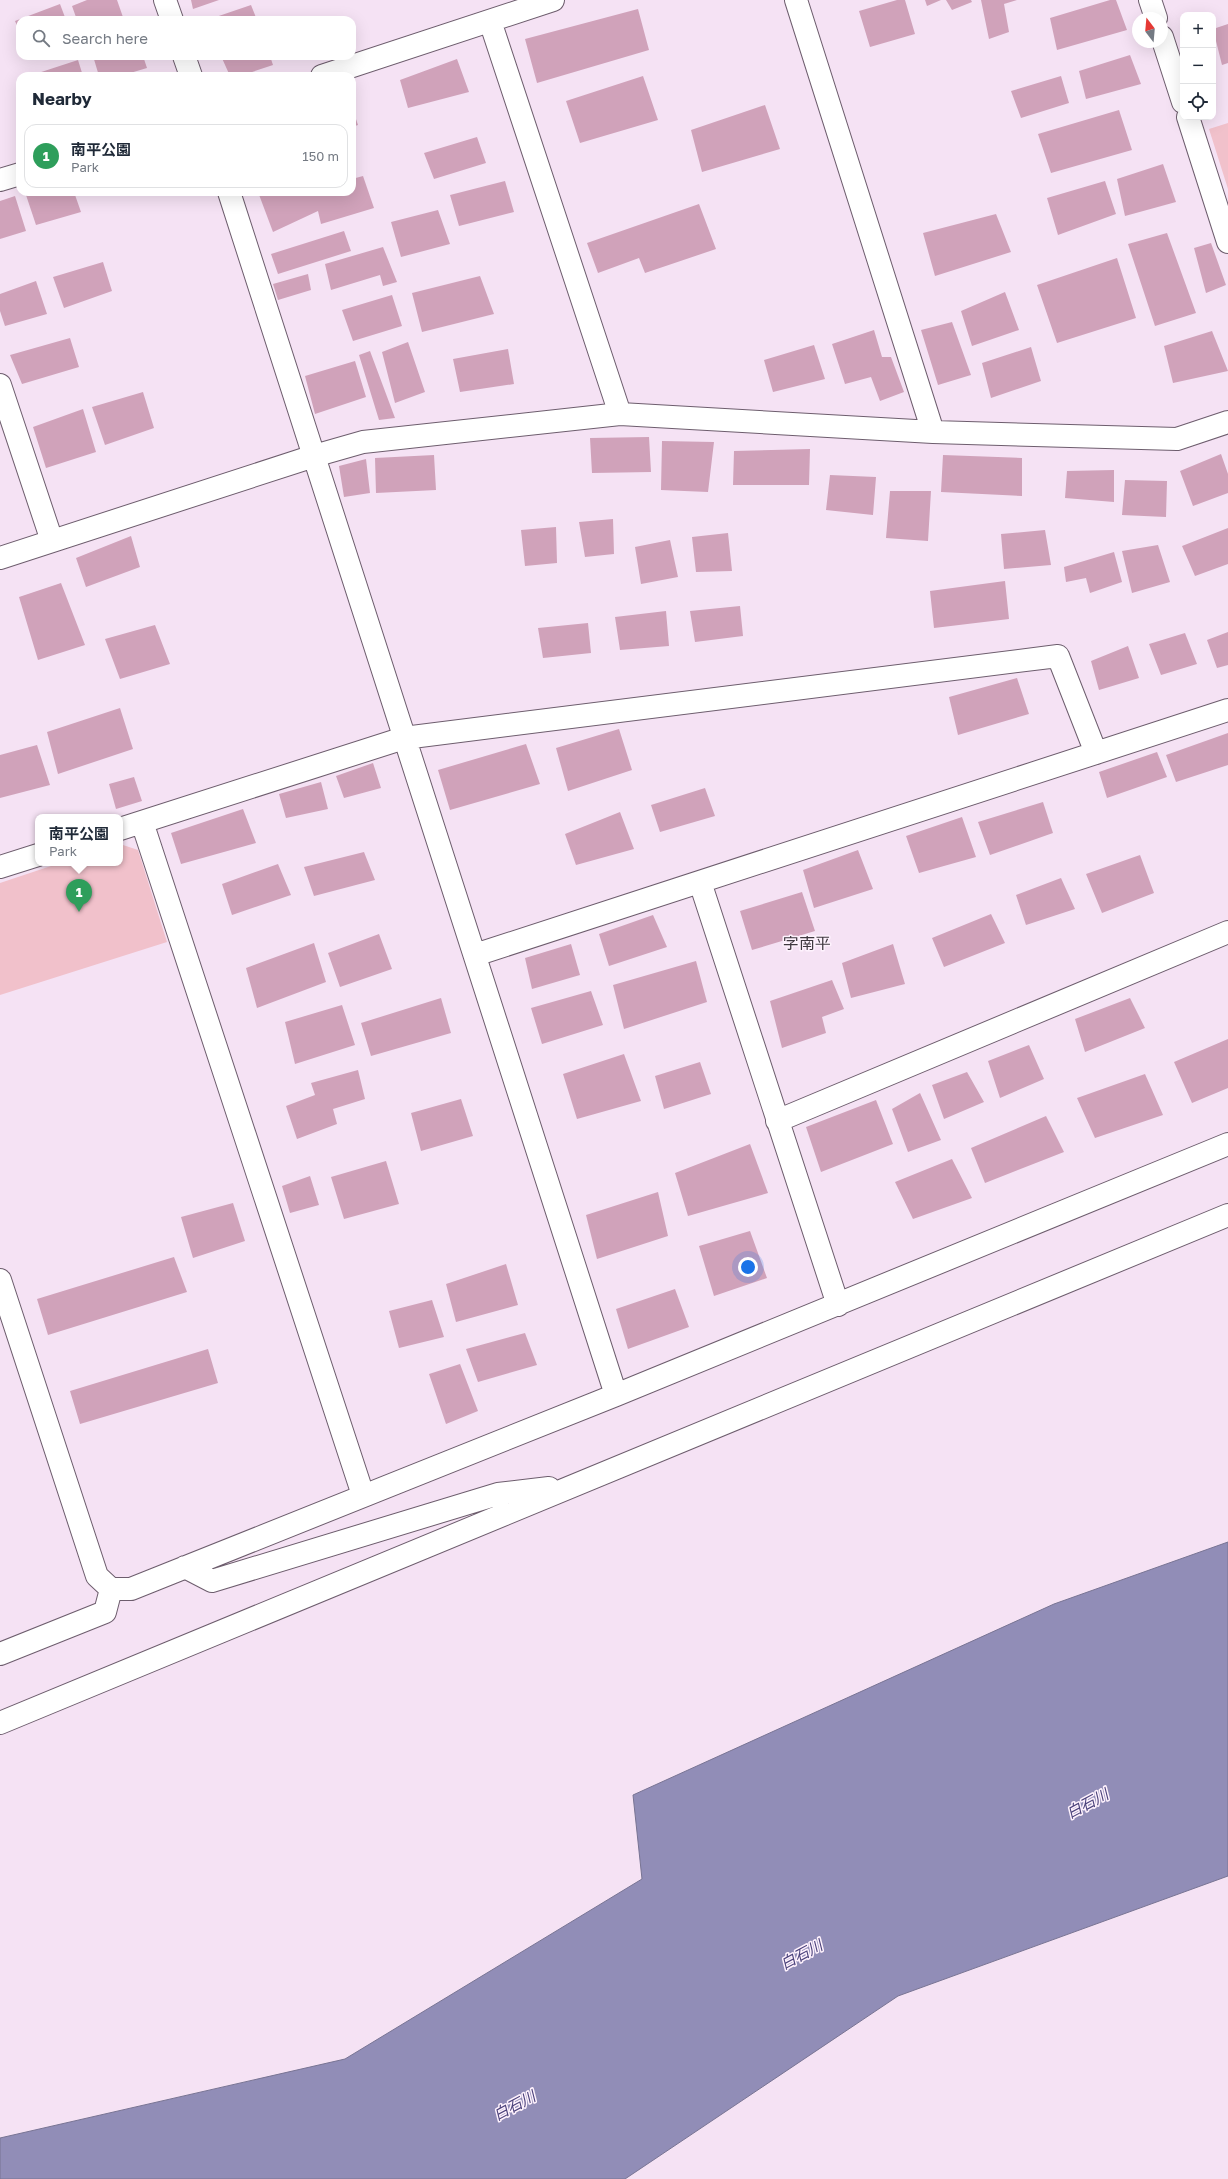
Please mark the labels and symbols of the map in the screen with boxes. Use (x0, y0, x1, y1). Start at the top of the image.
north arrow (1132, 12, 1168, 48)
pin: 1 (66, 879, 92, 912)
district label: 字南平 (783, 933, 831, 953)
your location (738, 1257, 758, 1277)
water label: 白石川 (1063, 1784, 1113, 1822)
water label: 白石川 (777, 1935, 827, 1973)
water label: 白石川 (490, 2086, 540, 2124)

